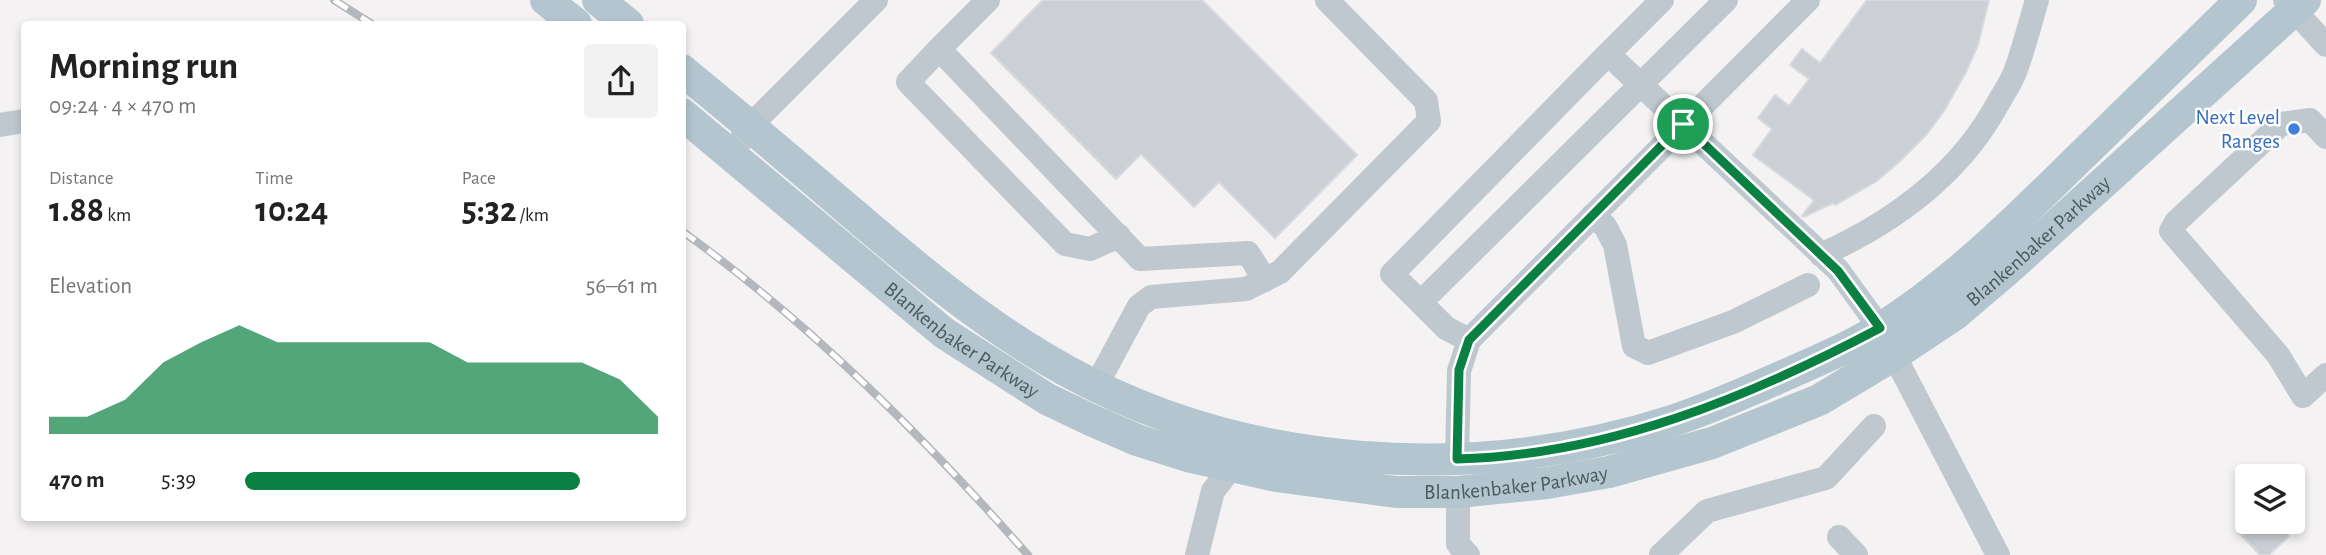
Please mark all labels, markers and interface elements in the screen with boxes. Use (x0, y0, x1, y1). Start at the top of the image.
button: share (584, 44, 658, 118)
text: Morning run (49, 48, 238, 86)
pin (1653, 94, 1713, 154)
text: 09:24 · 4 × 470 m (49, 95, 196, 118)
icon: arrive (1664, 105, 1702, 143)
place label: Next Level Ranges (2196, 107, 2280, 152)
marker: Next Level Ranges (2286, 121, 2302, 137)
text: Distance (49, 169, 113, 188)
text: Time (255, 169, 293, 188)
text: Pace (462, 169, 496, 188)
street label: Blankenbaker Parkway (1963, 172, 2114, 311)
text: 1.88 (49, 193, 104, 228)
text: 10:24 (255, 193, 328, 228)
text: 5:32 (462, 193, 516, 228)
text: km (104, 206, 131, 225)
text: /km (516, 206, 549, 225)
text: Elevation (49, 275, 132, 298)
text: 56–61 m (586, 275, 658, 298)
street label: Blankenbaker Parkway (880, 278, 1043, 402)
street label: Blankenbaker Parkway (1424, 462, 1609, 503)
map controls (2235, 464, 2305, 534)
button: layers (2235, 464, 2305, 534)
text: 470 m (49, 469, 105, 492)
text: 5:39 (161, 469, 196, 492)

